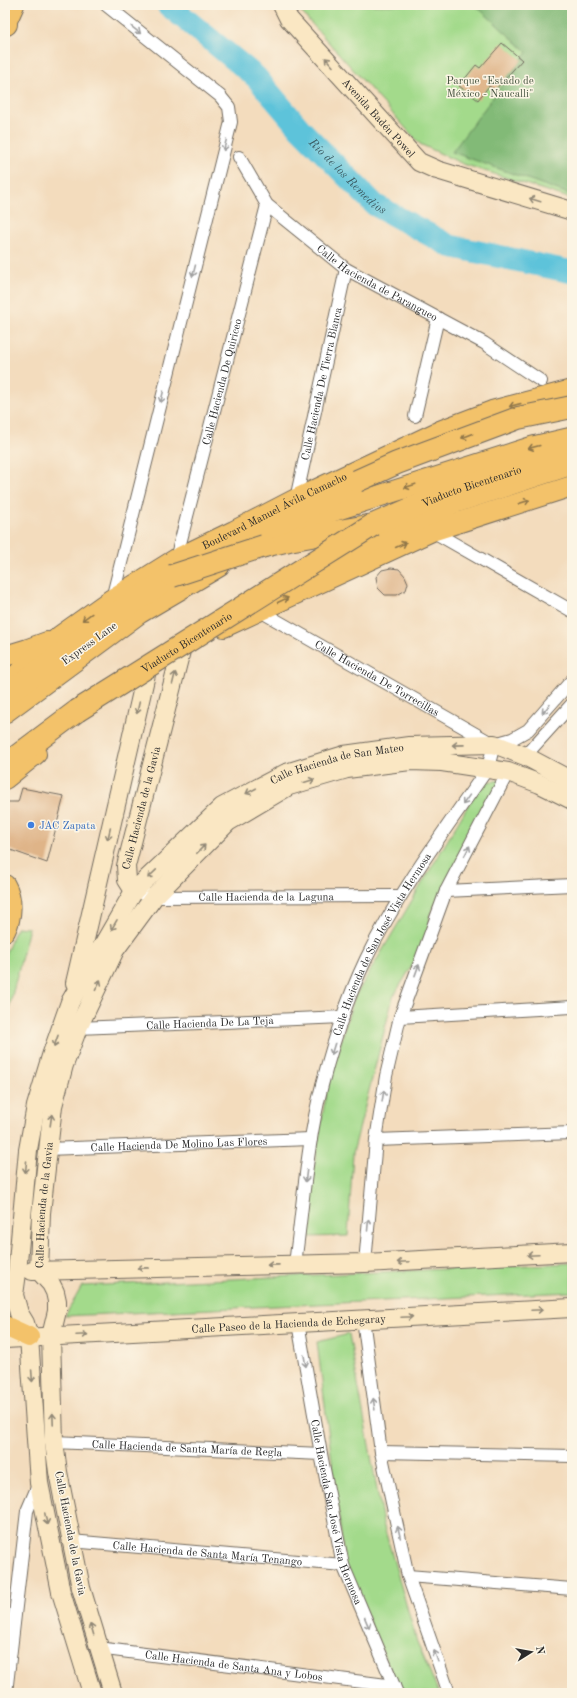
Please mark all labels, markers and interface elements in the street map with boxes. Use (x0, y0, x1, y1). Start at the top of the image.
one-way arrow (131, 25, 142, 34)
one-way arrow (325, 58, 334, 68)
park label: Parque "Estado de México - Naucalli" (446, 76, 534, 100)
street label: Avenida Badén Powel (339, 77, 416, 160)
water label: Río de los Remedios (305, 136, 388, 217)
one-way arrow (221, 138, 229, 151)
one-way arrow (528, 196, 541, 203)
street label: Calle Hacienda de Parangueo (314, 243, 439, 324)
one-way arrow (189, 264, 197, 277)
street label: Calle Hacienda De Tierra Blanca (301, 306, 345, 462)
street label: Calle Hacienda De Quiriceo (201, 318, 245, 447)
one-way arrow (157, 391, 165, 404)
one-way arrow (509, 401, 522, 409)
one-way arrow (462, 433, 474, 441)
one-way arrow (528, 444, 541, 451)
street label: Viaducto Bicentenario (421, 465, 523, 510)
street label: Boulevard Manuel Ávila Camacho (201, 472, 349, 553)
one-way arrow (404, 483, 417, 490)
one-way arrow (517, 497, 529, 505)
one-way arrow (395, 541, 407, 548)
one-way arrow (277, 596, 289, 603)
street label: Viaducto Bicentenario (140, 611, 234, 676)
one-way arrow (81, 613, 92, 621)
street label: Express Lane (60, 621, 119, 668)
street label: Calle Hacienda De Torrecillas (312, 639, 441, 719)
one-way arrow (171, 672, 178, 685)
one-way arrow (134, 701, 141, 714)
one-way arrow (542, 704, 551, 714)
one-way arrow (452, 741, 465, 749)
street label: Calle Hacienda de San Mateo (269, 743, 405, 787)
street label: Calle Hacienda de la Gavia (121, 745, 163, 871)
one-way arrow (302, 777, 315, 784)
one-way arrow (246, 788, 258, 796)
one-way arrow (462, 794, 470, 805)
marker: JAC Zapata (26, 820, 36, 830)
place label: JAC Zapata (39, 821, 96, 832)
one-way arrow (104, 827, 112, 840)
one-way arrow (196, 844, 206, 854)
one-way arrow (464, 845, 471, 857)
street label: Calle Hacienda de San José Vista Hermosa (332, 851, 434, 1038)
one-way arrow (147, 869, 157, 878)
street label: Calle Hacienda de la Laguna (198, 892, 334, 904)
one-way arrow (110, 919, 118, 931)
one-way arrow (413, 965, 421, 977)
one-way arrow (95, 979, 102, 991)
street label: Calle Hacienda De La Teja (146, 1016, 275, 1032)
one-way arrow (52, 1034, 60, 1046)
one-way arrow (329, 1042, 336, 1055)
one-way arrow (379, 1089, 387, 1102)
one-way arrow (47, 1114, 55, 1127)
street label: Calle Hacienda De Molino Las Flores (90, 1137, 268, 1154)
street label: Calle Hacienda de la Gavia (35, 1141, 56, 1269)
one-way arrow (23, 1160, 30, 1173)
one-way arrow (303, 1169, 310, 1182)
one-way arrow (365, 1219, 372, 1232)
one-way arrow (527, 1251, 540, 1258)
one-way arrow (397, 1258, 410, 1265)
one-way arrow (267, 1261, 280, 1268)
one-way arrow (137, 1264, 150, 1272)
one-way arrow (530, 1306, 543, 1314)
one-way arrow (400, 1313, 413, 1320)
street label: Calle Paseo de la Hacienda de Echegaray (191, 1314, 386, 1336)
one-way arrow (75, 1331, 88, 1338)
one-way arrow (301, 1354, 309, 1367)
one-way arrow (28, 1369, 35, 1382)
one-way arrow (370, 1398, 378, 1411)
one-way arrow (50, 1413, 57, 1426)
street label: Calle Hacienda San José Vista Hermosa (308, 1419, 363, 1607)
street label: Calle Hacienda de Santa María de Regla (91, 1440, 283, 1459)
street label: Calle Hacienda de la Gavia (52, 1470, 87, 1597)
one-way arrow (43, 1512, 51, 1525)
one-way arrow (394, 1526, 402, 1539)
street label: Calle Hacienda de Santa María Tenango (112, 1541, 303, 1568)
one-way arrow (364, 1616, 371, 1628)
one-way arrow (88, 1623, 95, 1636)
north arrow (511, 1632, 551, 1672)
text: N (533, 1645, 546, 1656)
street label: Calle Hacienda de Santa Ana y Lobos (144, 1650, 323, 1684)
one-way arrow (432, 1650, 439, 1663)

